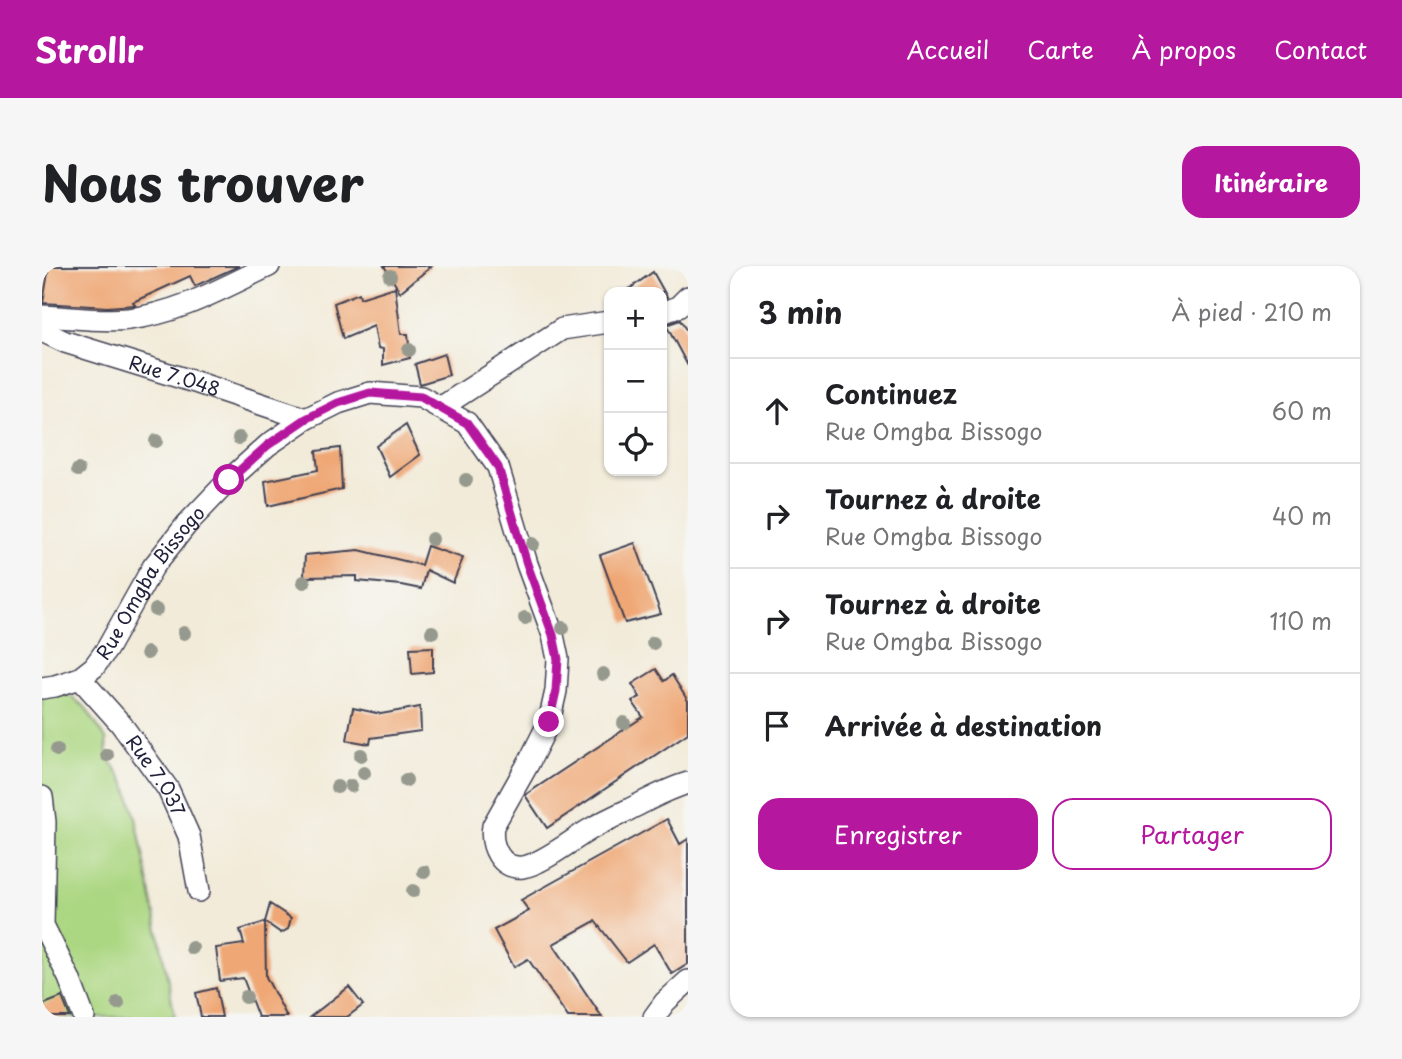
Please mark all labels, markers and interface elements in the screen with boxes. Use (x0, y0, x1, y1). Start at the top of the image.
text: Strollr (35, 24, 144, 74)
text: Accueil (906, 31, 989, 67)
text: Carte (1027, 31, 1094, 67)
text: À propos (1132, 31, 1236, 67)
text: Contact (1274, 31, 1367, 67)
text: Nous trouver (42, 145, 364, 219)
button: Itinéraire (1182, 146, 1360, 218)
map controls (604, 287, 667, 476)
button: + (604, 287, 667, 350)
text: 3 min (758, 289, 843, 334)
text: À pied · 210 m (1171, 294, 1332, 329)
street label: Rue 7.048 (126, 348, 224, 402)
button: − (604, 350, 667, 413)
text: Continuez (825, 374, 957, 413)
icon: ahead (758, 392, 796, 430)
text: 60 m (1272, 393, 1332, 428)
button: locate (604, 413, 667, 476)
text: Rue Omgba Bissogo (825, 413, 1043, 448)
route start (213, 464, 244, 495)
text: Tournez à droite (825, 479, 1041, 518)
icon: right (758, 497, 796, 535)
text: 40 m (1272, 498, 1332, 533)
street label: Rue Omgba Bissogo (89, 499, 211, 665)
text: Rue Omgba Bissogo (825, 518, 1043, 553)
text: Tournez à droite (825, 584, 1041, 623)
icon: right (758, 602, 796, 640)
text: 110 m (1270, 603, 1332, 638)
text: Rue Omgba Bissogo (825, 623, 1043, 658)
route end (533, 706, 564, 737)
text: Arrivée à destination (825, 706, 1102, 745)
icon: arrive (758, 707, 796, 745)
street label: Rue 7.037 (120, 729, 193, 820)
button: Enregistrer (758, 798, 1038, 870)
button: Partager (1052, 798, 1332, 870)

